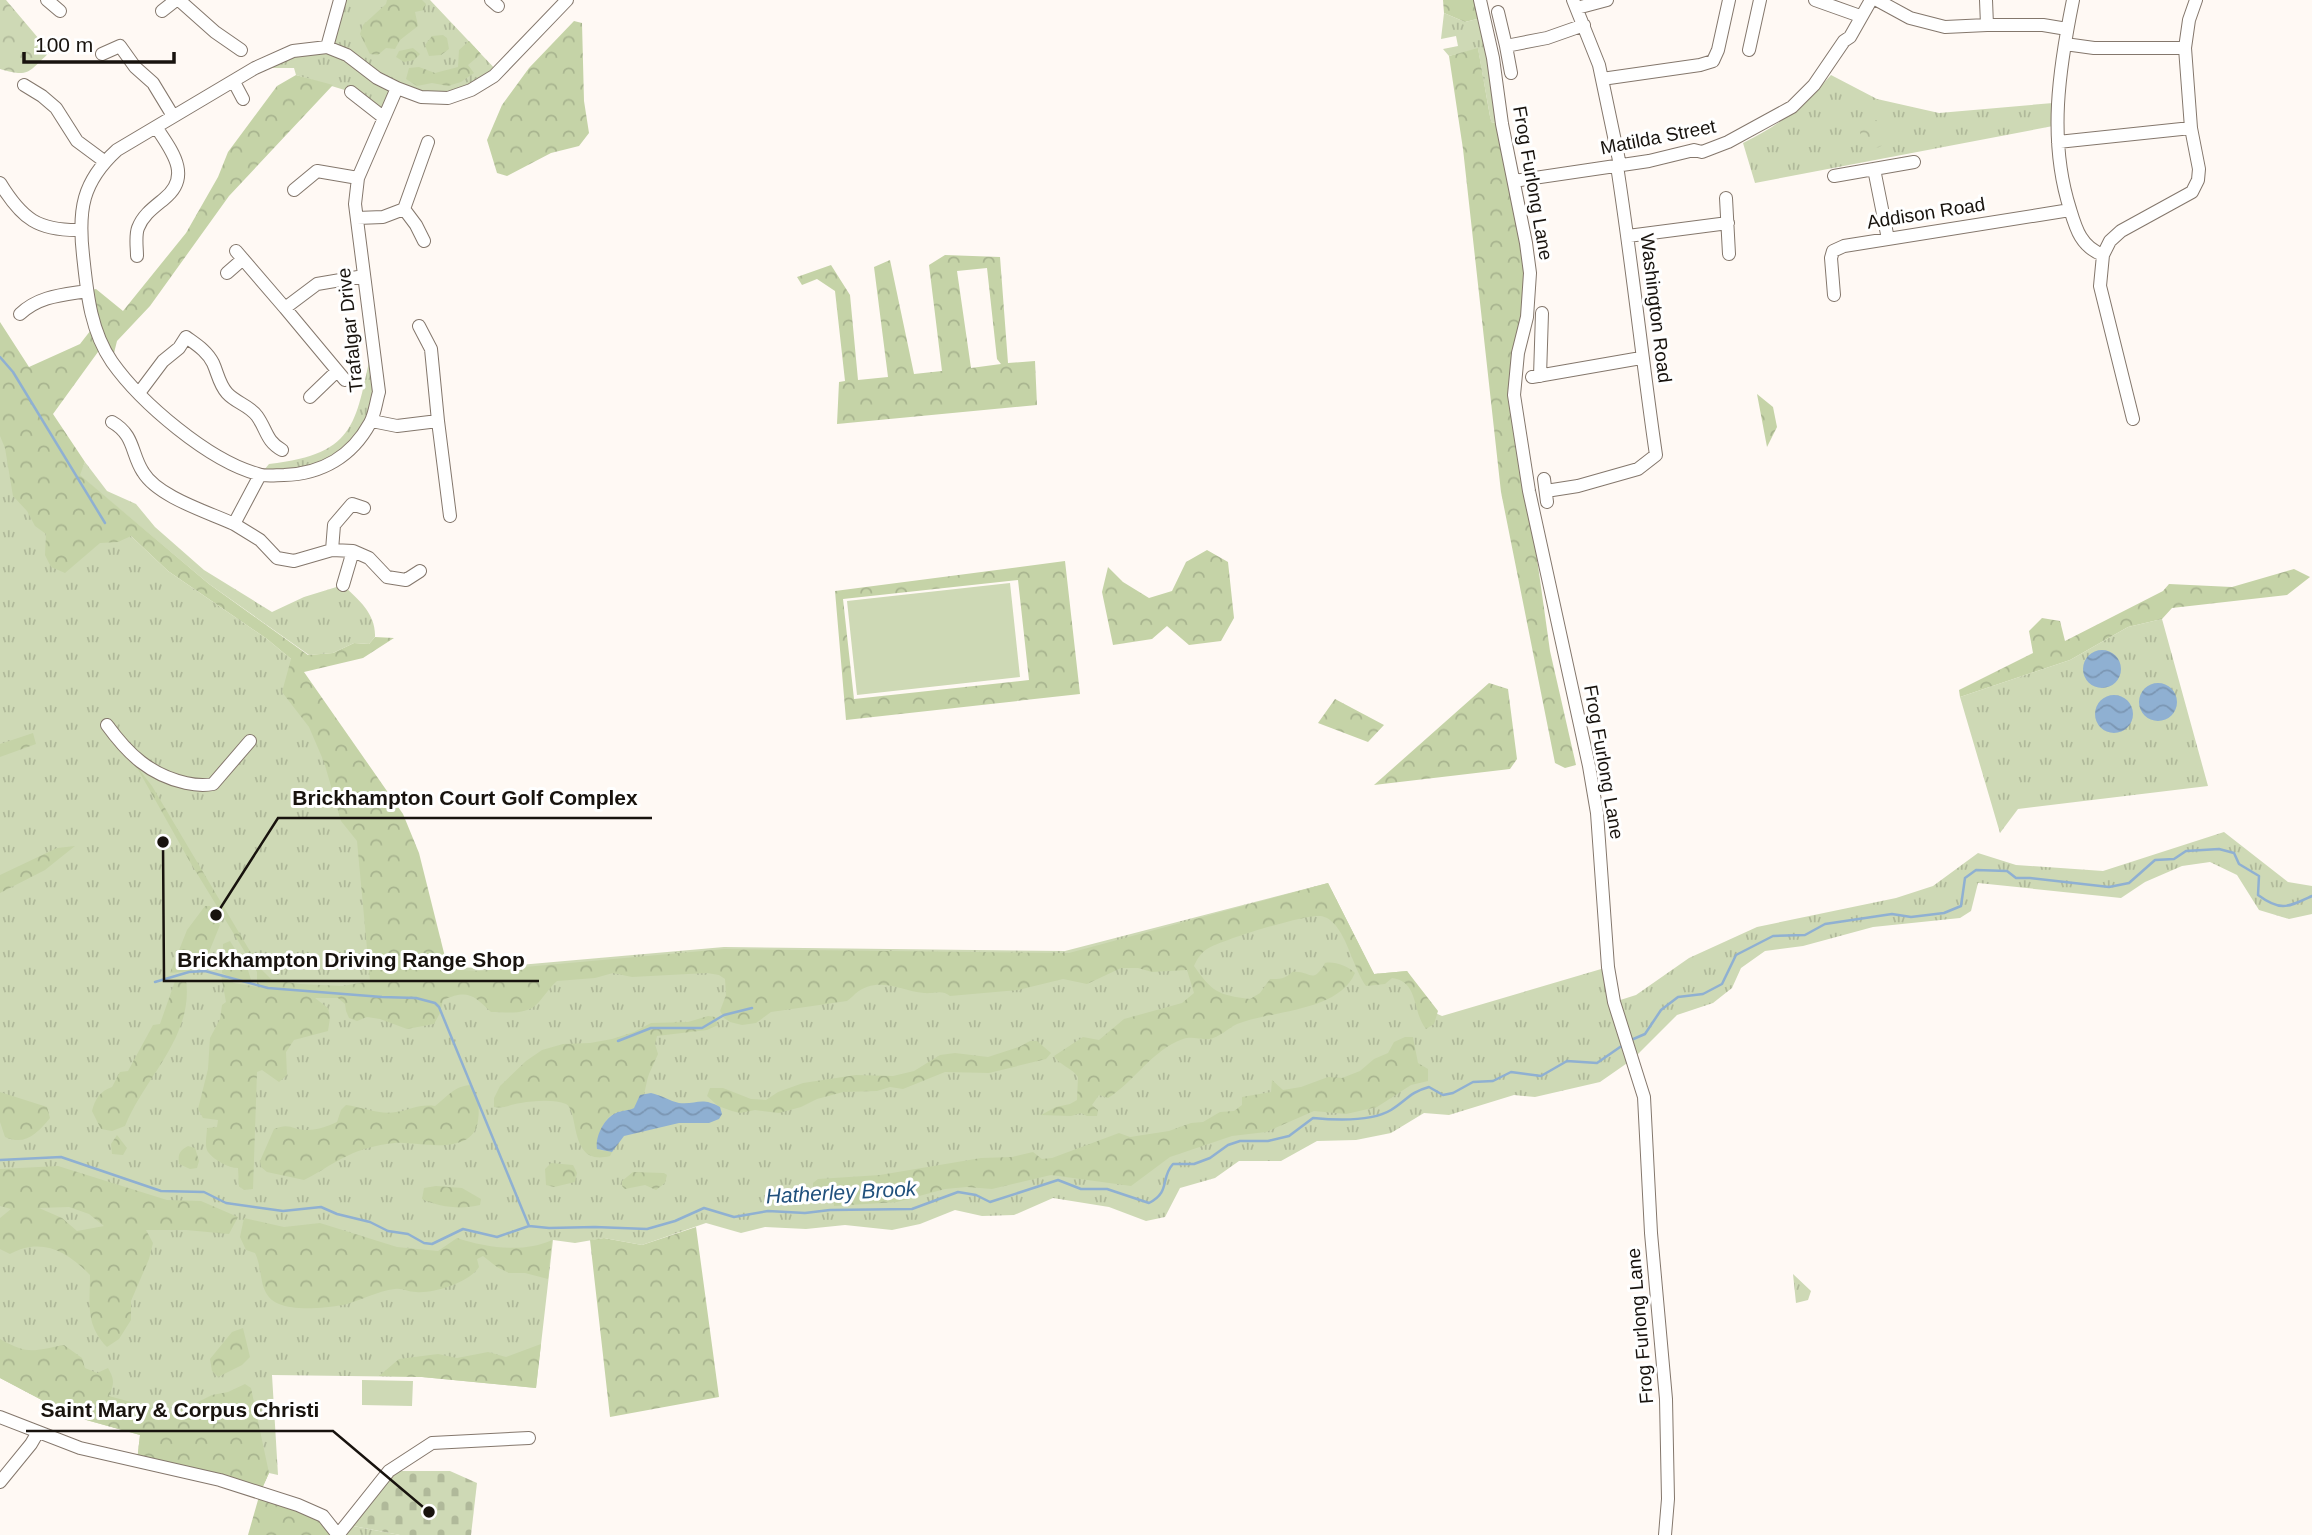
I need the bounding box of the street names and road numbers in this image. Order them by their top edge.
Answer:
street label: Frog Furlong Lane [1509,104,1557,262]
street label: Matilda Street [1598,115,1718,158]
street label: Addison Road [1865,193,1987,233]
street label: Washington Road [1636,232,1676,384]
street label: Trafalgar Drive [333,267,367,393]
street label: Frog Furlong Lane [1580,683,1628,841]
street label: Frog Furlong Lane [1623,1247,1657,1405]

